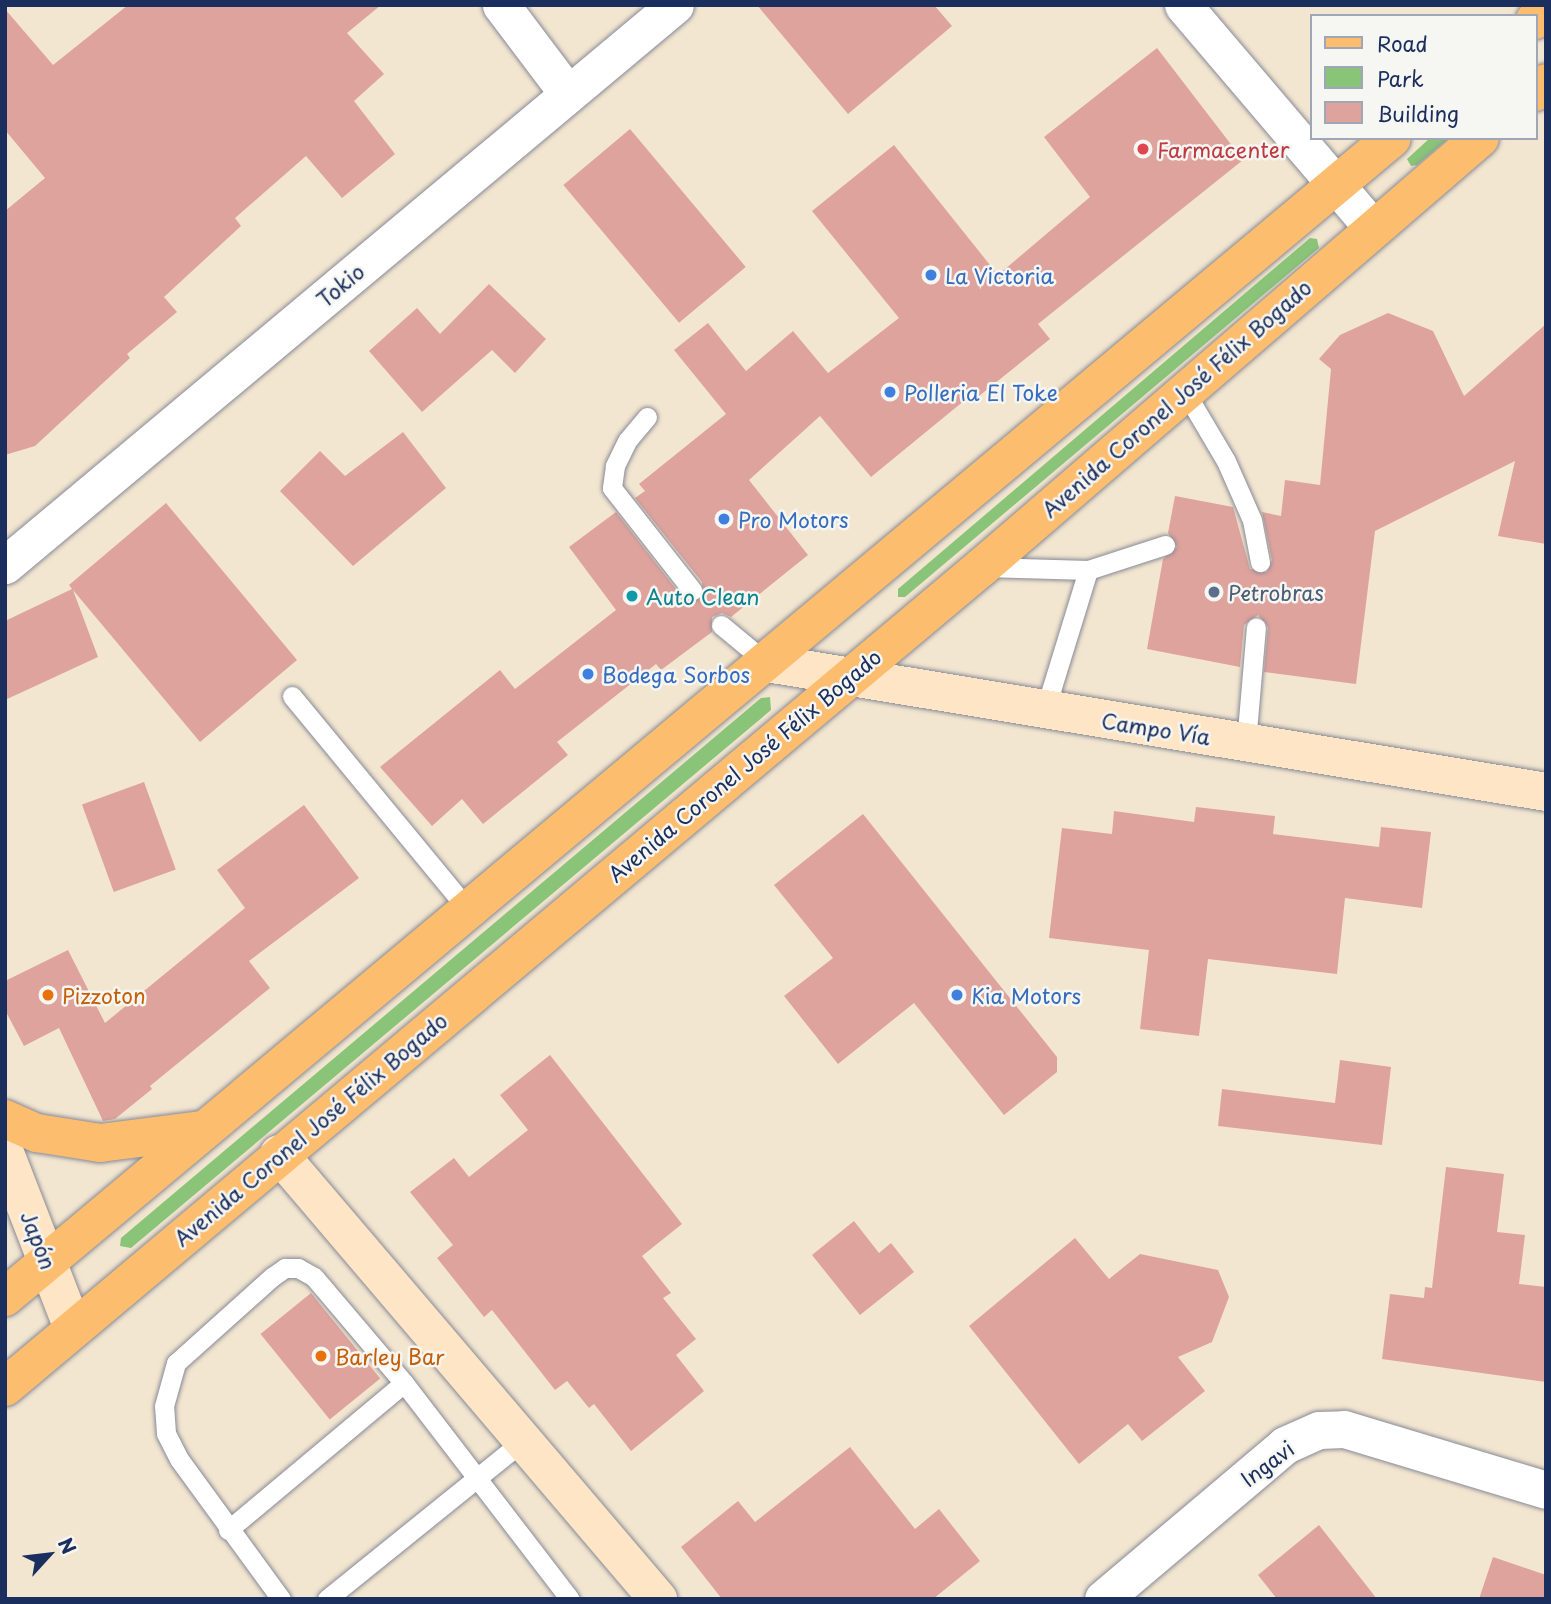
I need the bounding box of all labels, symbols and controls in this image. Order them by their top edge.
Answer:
legend [1310,14,1537,140]
text: Road [1377,27,1428,59]
text: Park [1377,62,1424,94]
text: Building [1377,97,1459,129]
place label: Farmacenter [1157,136,1290,162]
marker: Farmacenter [1135,141,1151,157]
street label: Tokio [311,258,369,312]
place label: La Victoria [945,262,1056,288]
marker: La Victoria [923,267,939,283]
street label: Avenida Coronel José Félix Bogado [1036,274,1316,522]
place label: Polleria El Toke [904,379,1057,405]
marker: Polleria El Toke [882,384,898,400]
place label: Pro Motors [738,506,849,532]
marker: Pro Motors [716,511,732,527]
place label: Petrobras [1228,579,1324,605]
place label: Auto Clean [646,583,760,609]
marker: Petrobras [1206,584,1222,600]
marker: Auto Clean [624,588,640,604]
street label: Avenida Coronel José Félix Bogado [602,643,886,887]
place label: Bodega Sorbos [602,661,750,687]
marker: Bodega Sorbos [580,666,596,682]
street label: Campo Vía [1099,707,1213,749]
place label: Pizzoton [62,982,146,1008]
place label: Kia Motors [971,982,1081,1008]
marker: Pizzoton [40,987,56,1003]
marker: Kia Motors [949,987,965,1003]
street label: Avenida Coronel José Félix Bogado [168,1007,452,1251]
street label: Japón [16,1207,62,1273]
place label: Barley Bar [335,1343,445,1369]
marker: Barley Bar [313,1348,329,1364]
street label: Ingavi [1236,1435,1298,1491]
north arrow [14,1520,84,1590]
text: N [52,1532,84,1559]

